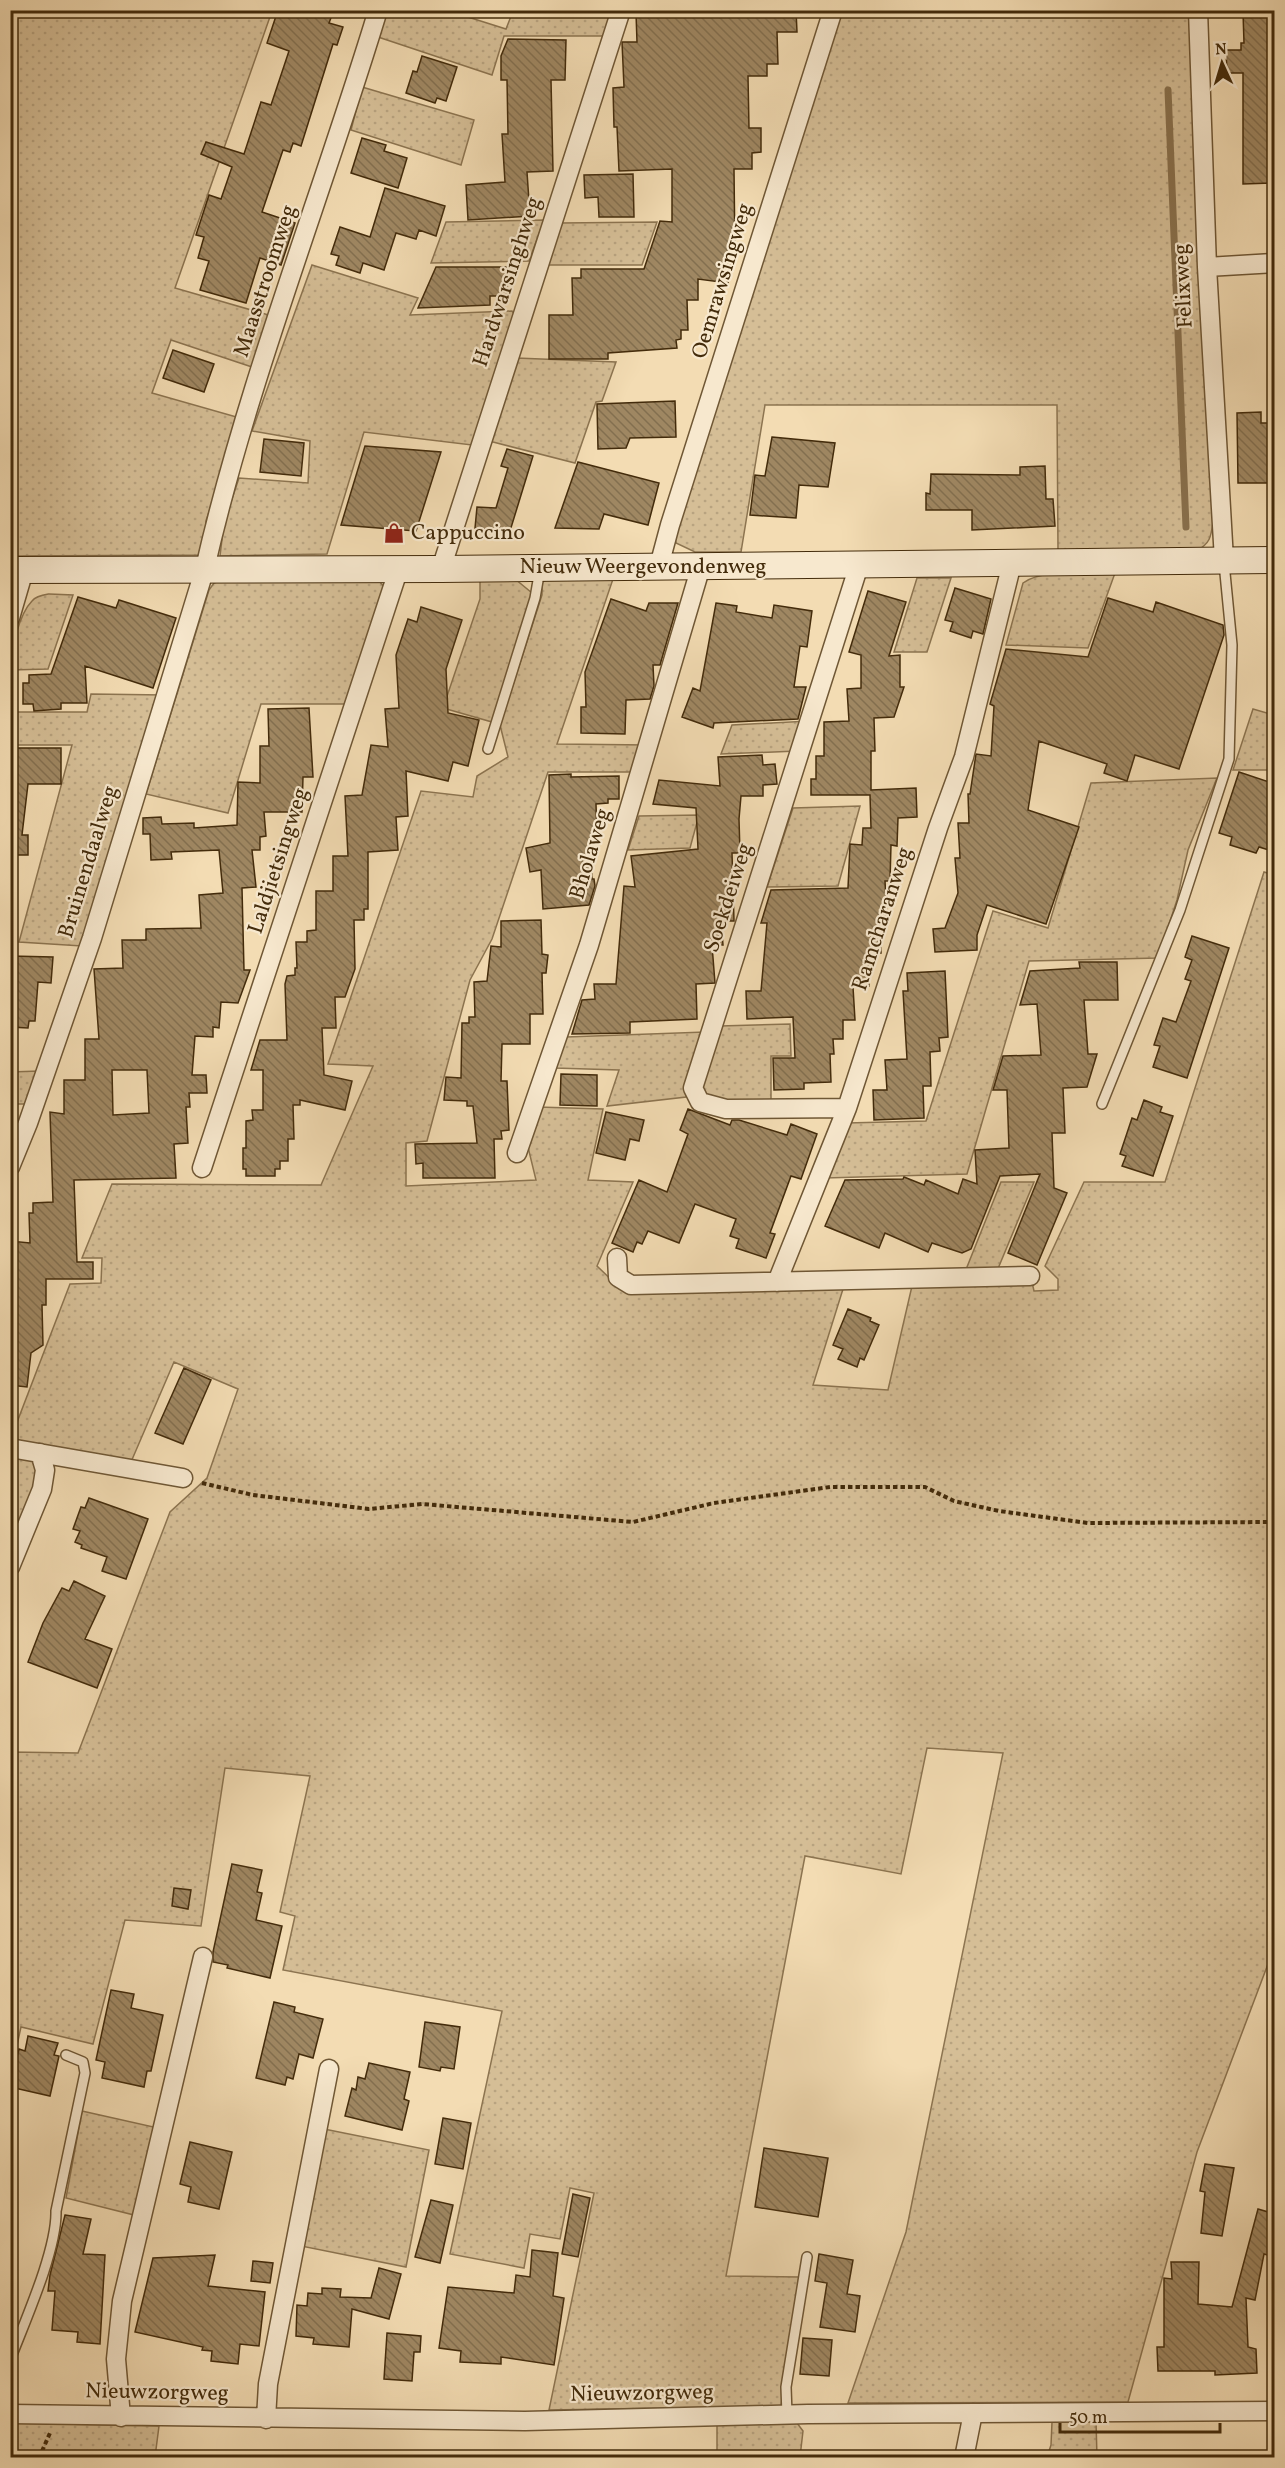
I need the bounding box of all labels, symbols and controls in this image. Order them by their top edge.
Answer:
north arrow [1192,33,1252,93]
text: N [1215,39,1228,61]
street label: Hardwarsinghweg [466,193,550,371]
street label: Oemrawsingweg [685,199,761,363]
street label: Maasstroomweg [227,201,305,361]
street label: Felixweg [1166,243,1202,329]
place label: Cappuccino [411,518,525,549]
shop icon: Cappuccino [382,521,406,545]
street label: Nieuw Weergevondenweg [520,552,766,583]
street label: Bruinendaalweg [51,782,127,942]
street label: Laldjietsingweg [241,784,317,938]
street label: Bholaweg [562,805,620,903]
street label: Soekdeiweg [697,839,761,957]
street label: Ramcharanweg [845,843,921,995]
street label: Nieuwzorgweg [85,2376,229,2410]
street label: Nieuwzorgweg [570,2377,714,2411]
scale bar [1060,2396,1220,2434]
text: 50 m [1069,2406,1108,2431]

